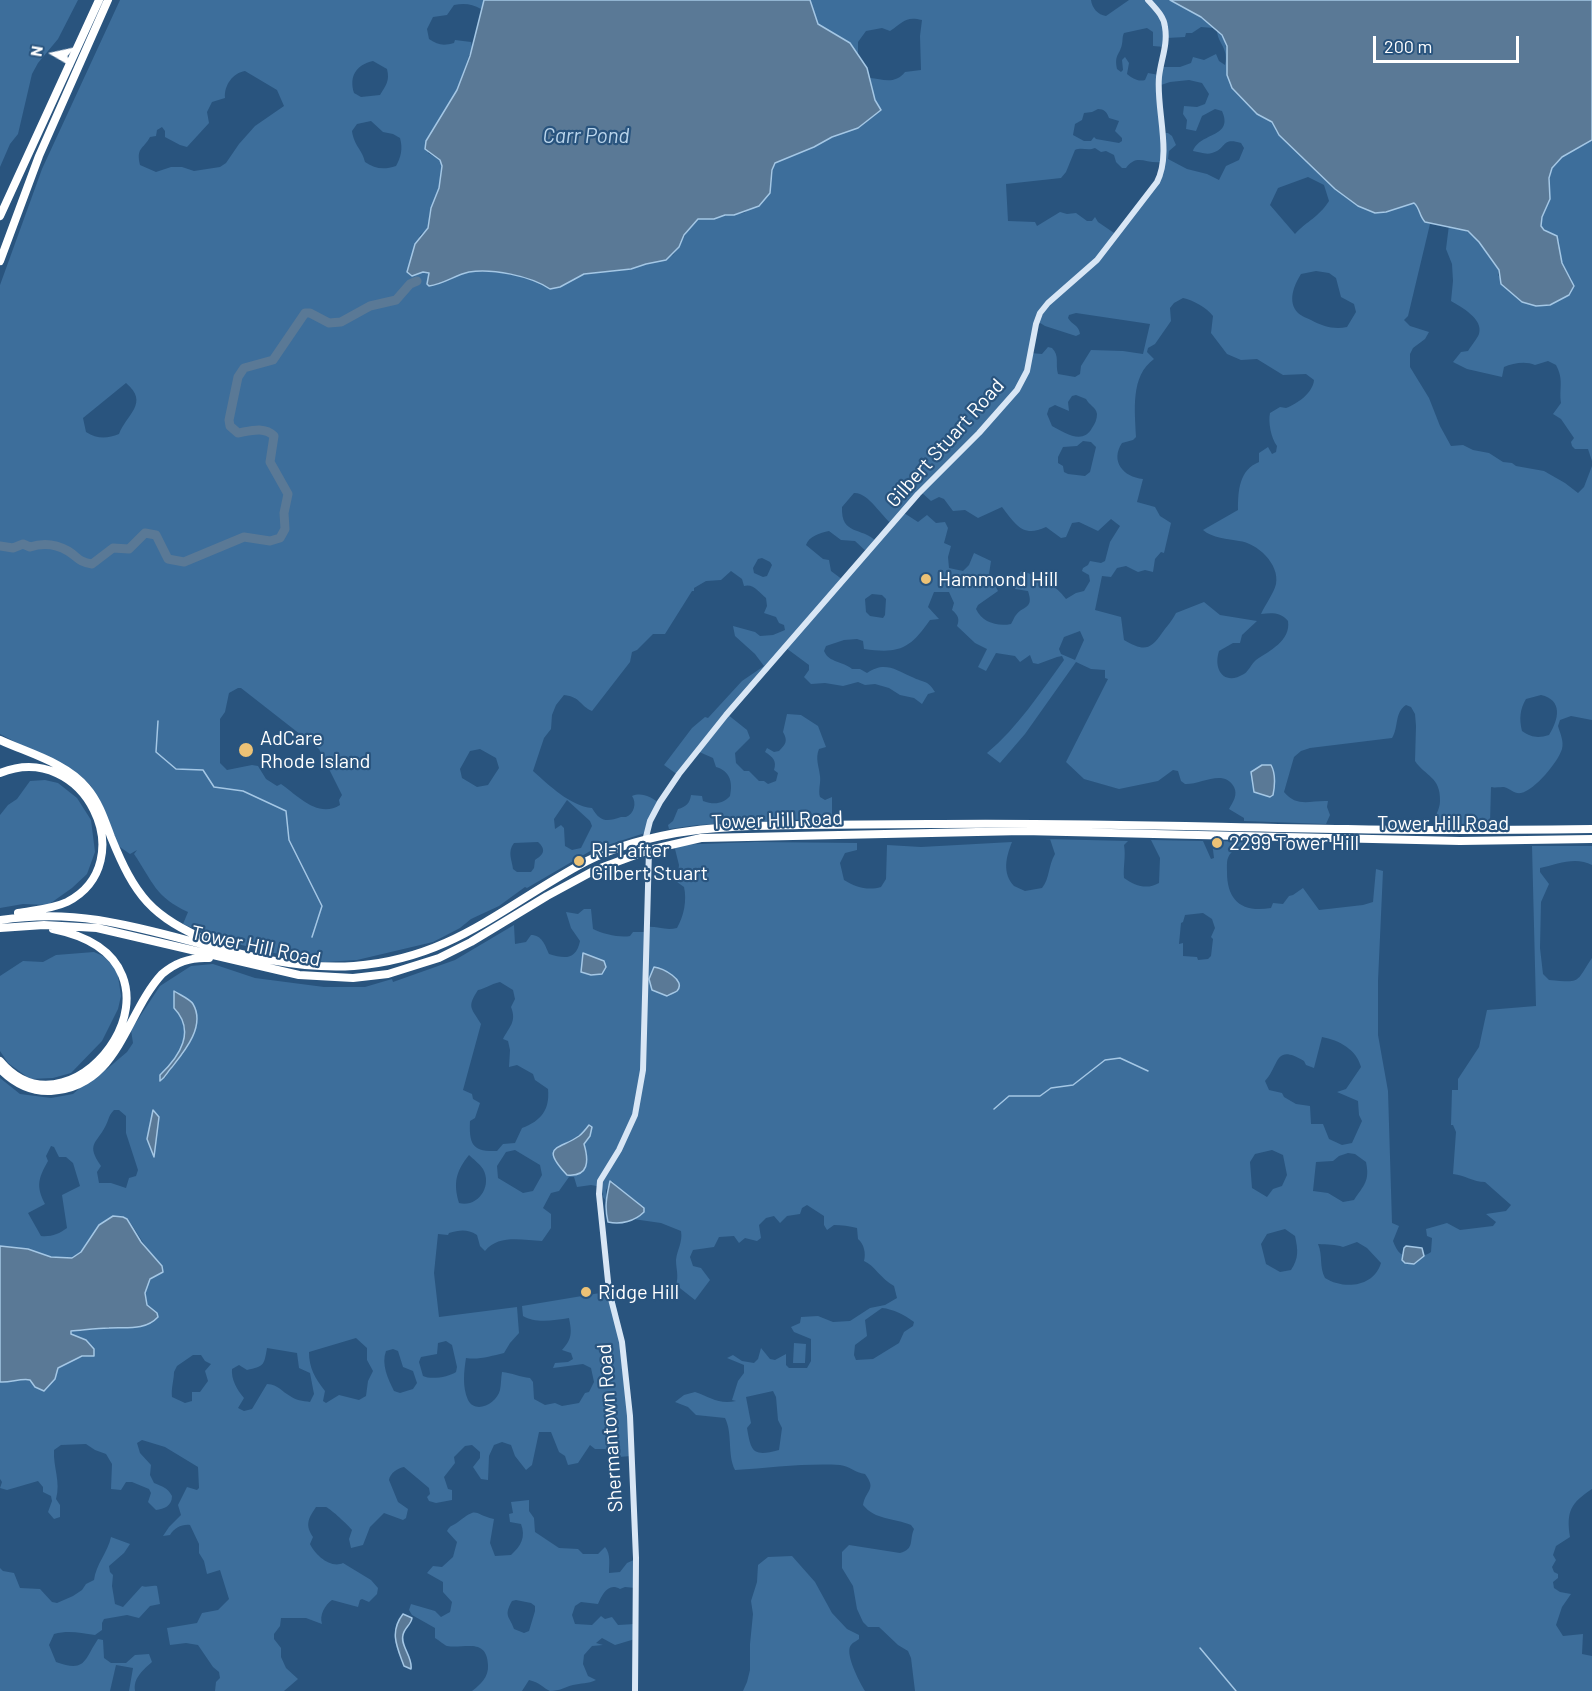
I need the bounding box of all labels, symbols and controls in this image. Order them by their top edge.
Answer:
north arrow [24,24,84,84]
scale bar [1376,24,1522,62]
text: 200 m [1384,35,1432,57]
text: N [26,44,46,58]
water label: Carr Pond [543,123,629,149]
street label: Gilbert Stuart Road [881,374,1009,512]
place label: Hammond Hill [938,567,1058,591]
marker: Hammond Hill [919,572,933,586]
place label: AdCare Rhode Island [260,726,371,773]
marker: AdCare Rhode Island [237,741,255,759]
street label: Tower Hill Road [711,806,843,834]
street label: Tower Hill Road [1377,811,1509,835]
place label: 2299 Tower Hill [1229,831,1359,855]
marker: 2299 Tower Hill [1210,836,1224,850]
place label: RI-1 after Gilbert Stuart [591,838,708,885]
marker: RI-1 after Gilbert Stuart [572,854,586,868]
street label: Tower Hill Road [189,921,323,971]
place label: Ridge Hill [598,1280,679,1304]
marker: Ridge Hill [579,1285,593,1299]
street label: Shermantown Road [592,1343,628,1513]

